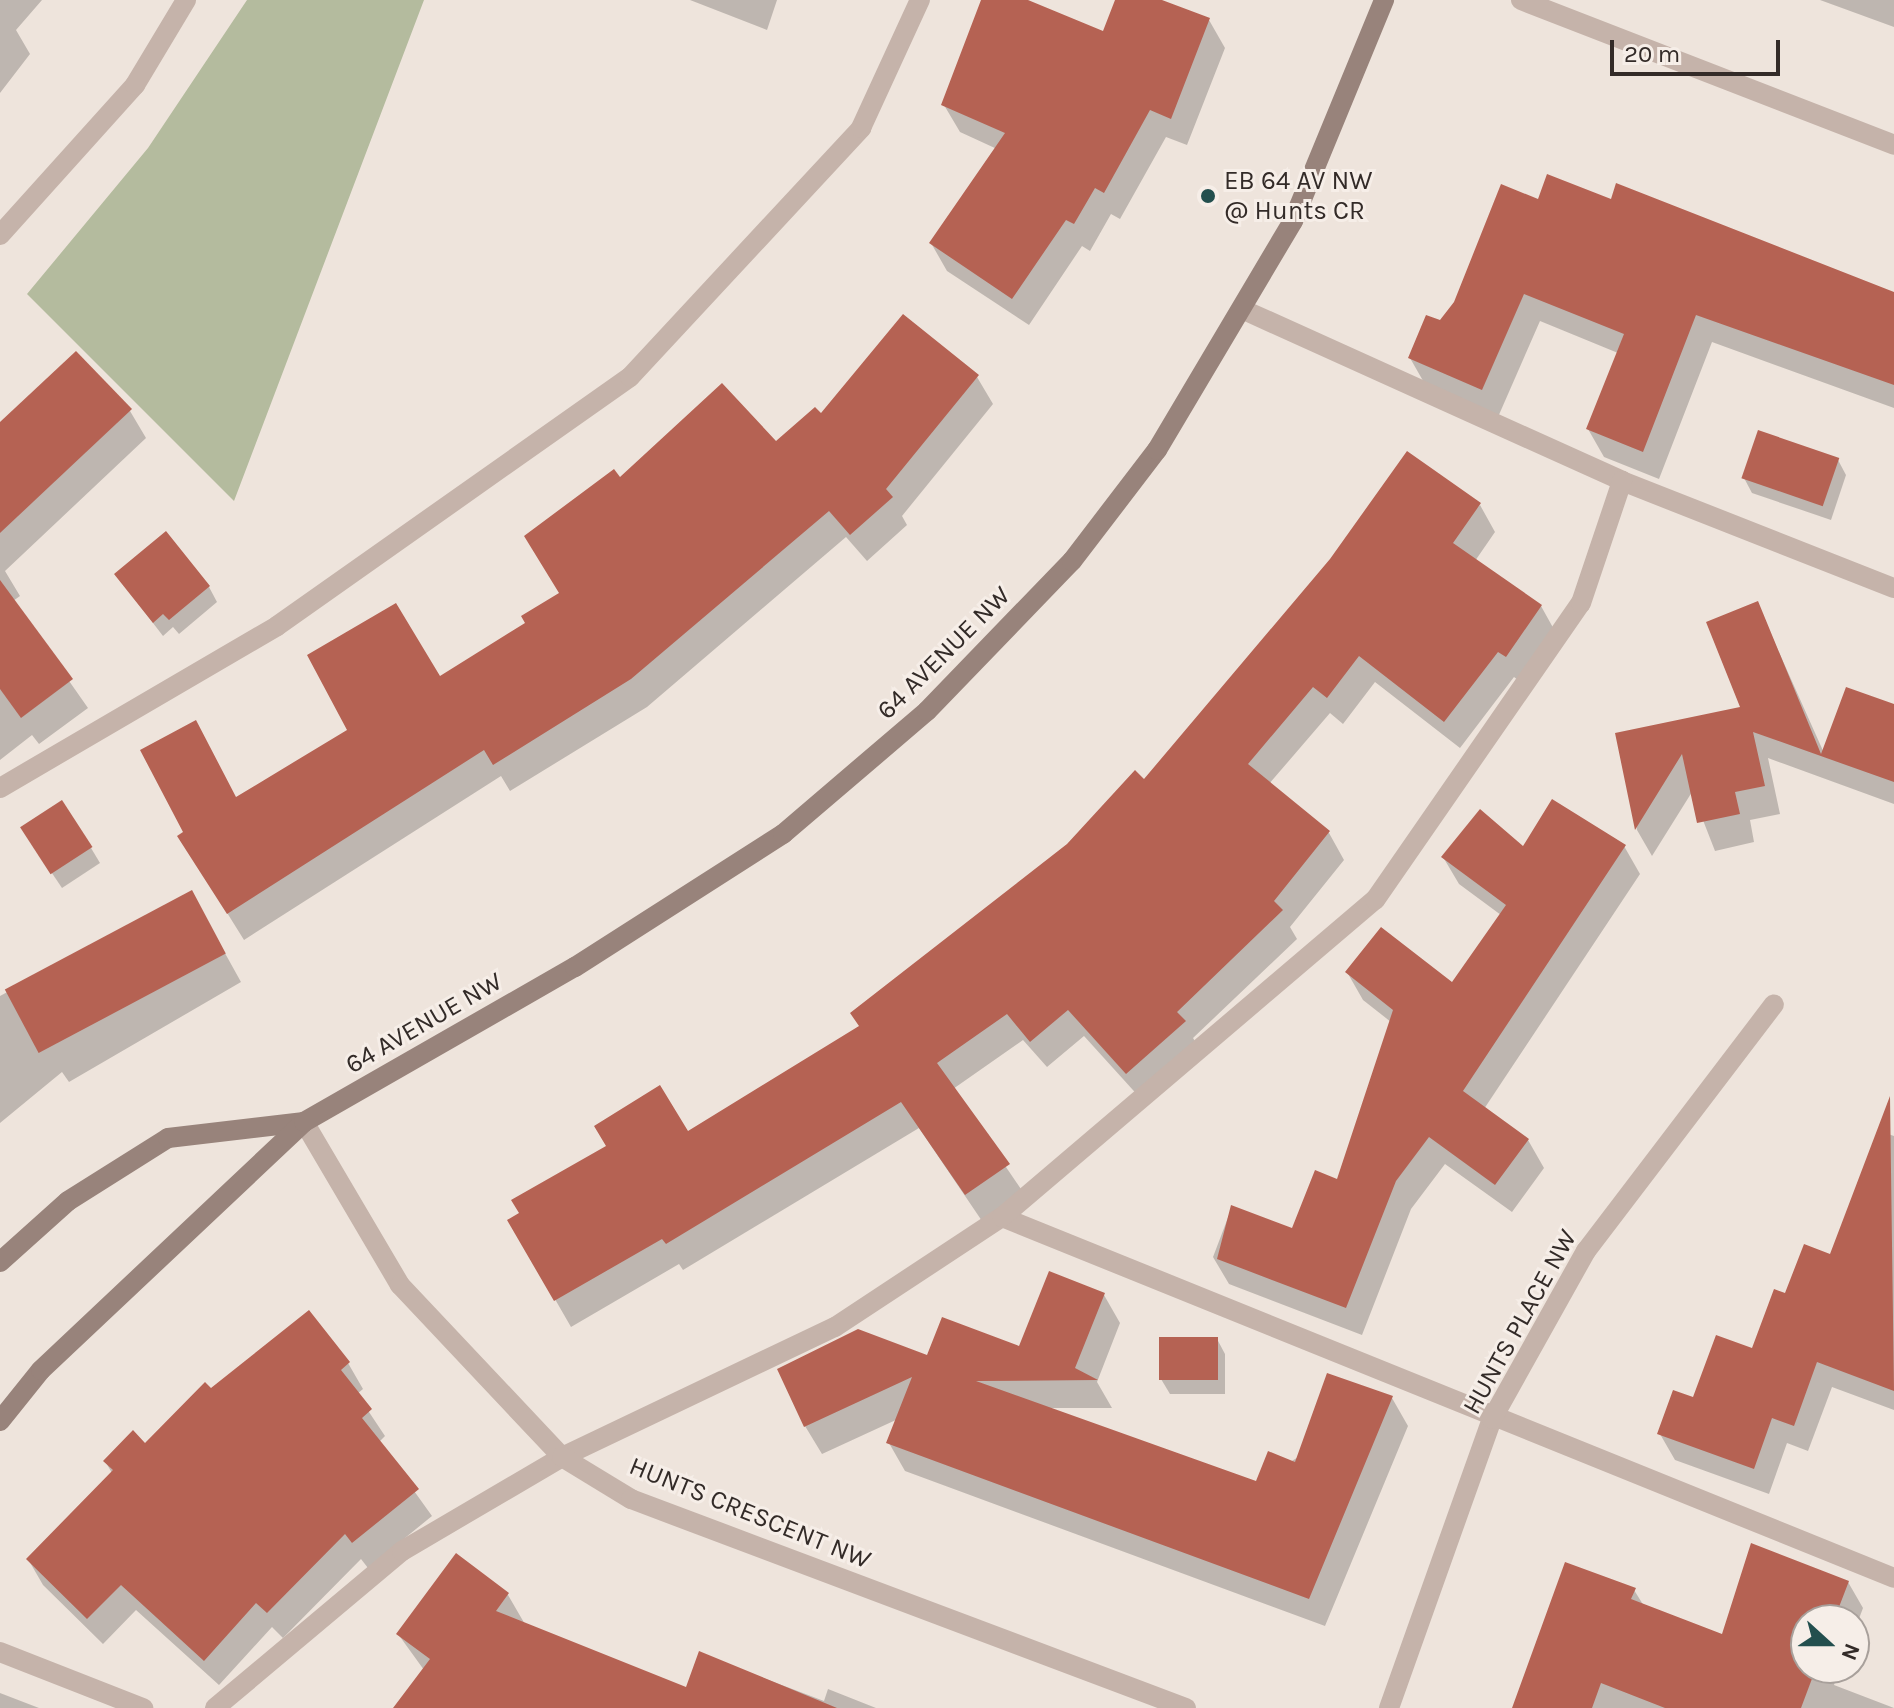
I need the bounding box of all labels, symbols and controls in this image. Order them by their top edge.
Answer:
scale bar [1614,24,1784,74]
text: 20 m [1624,40,1680,68]
place label: EB 64 AV NW @ Hunts CR [1224,165,1373,226]
marker: EB 64 AV NW @ Hunts CR [1199,187,1217,205]
street label: 64 AVENUE NW [871,580,1017,726]
street label: 64 AVENUE NW [340,966,508,1080]
street label: HUNTS PLACE NW [1456,1224,1584,1420]
street label: HUNTS CRESCENT NW [625,1450,875,1576]
north arrow [1790,1604,1870,1684]
text: N [1836,1640,1866,1664]

